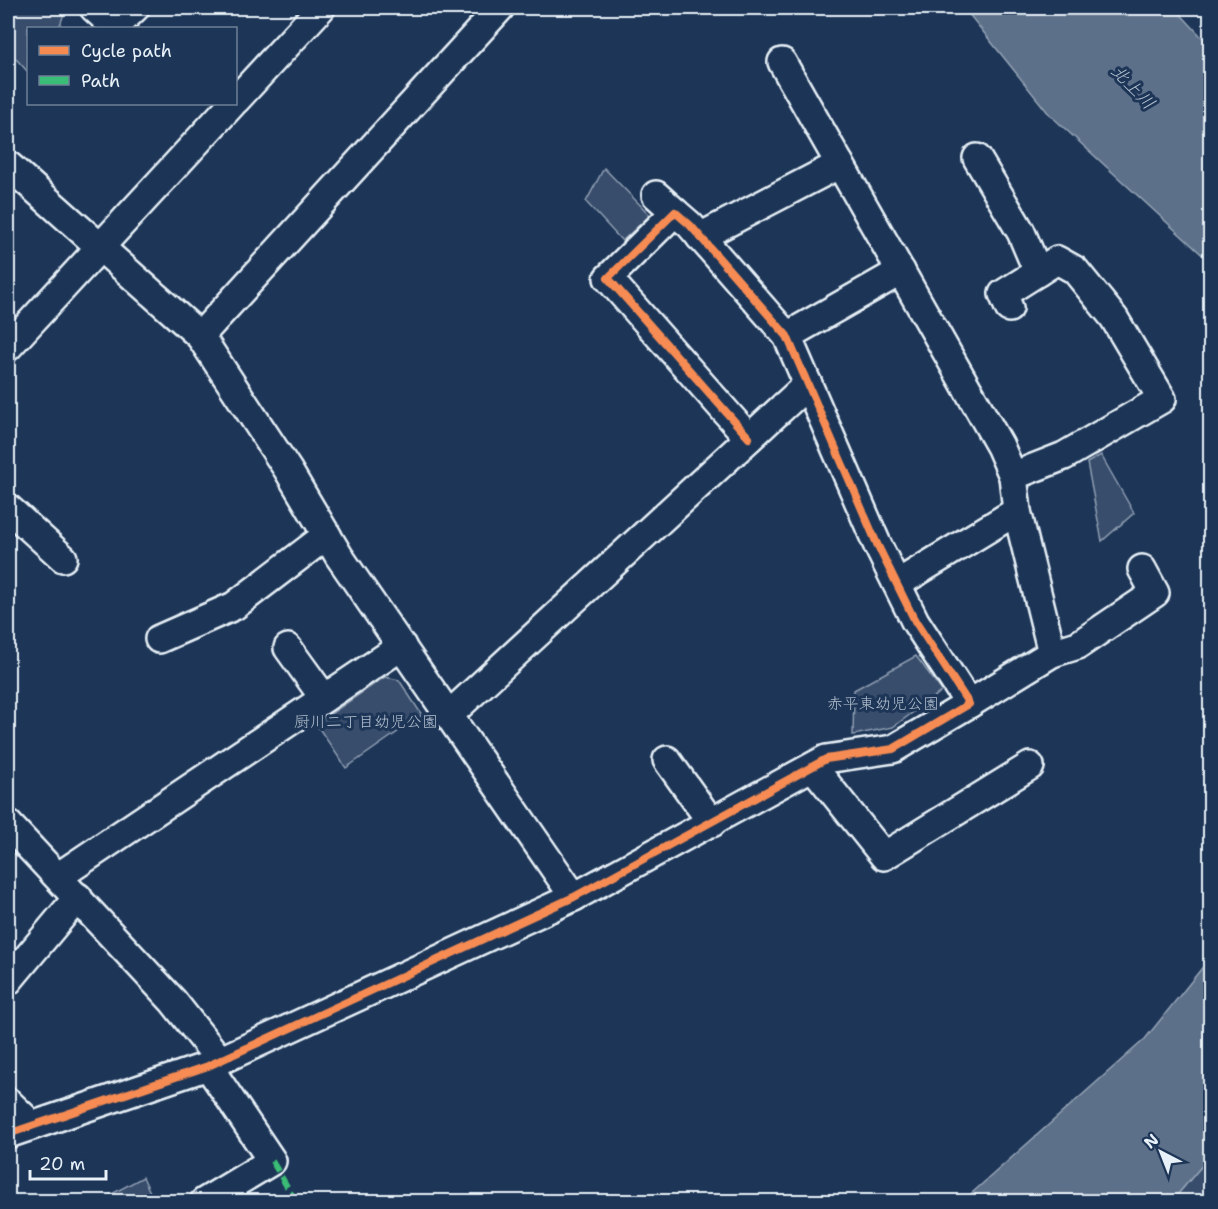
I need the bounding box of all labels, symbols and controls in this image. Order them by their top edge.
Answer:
legend [27,27,237,105]
text: Cycle path [81,39,172,63]
water label: 北上川 [1106,59,1160,115]
text: Path [81,69,120,93]
park label: 赤平東幼児公園 [827,693,939,714]
park label: 厨川二丁目幼児公園 [294,711,438,732]
north arrow [1131,1122,1191,1182]
text: N [1140,1129,1163,1153]
scale bar [30,1143,106,1181]
text: 20 m [39,1152,85,1176]

